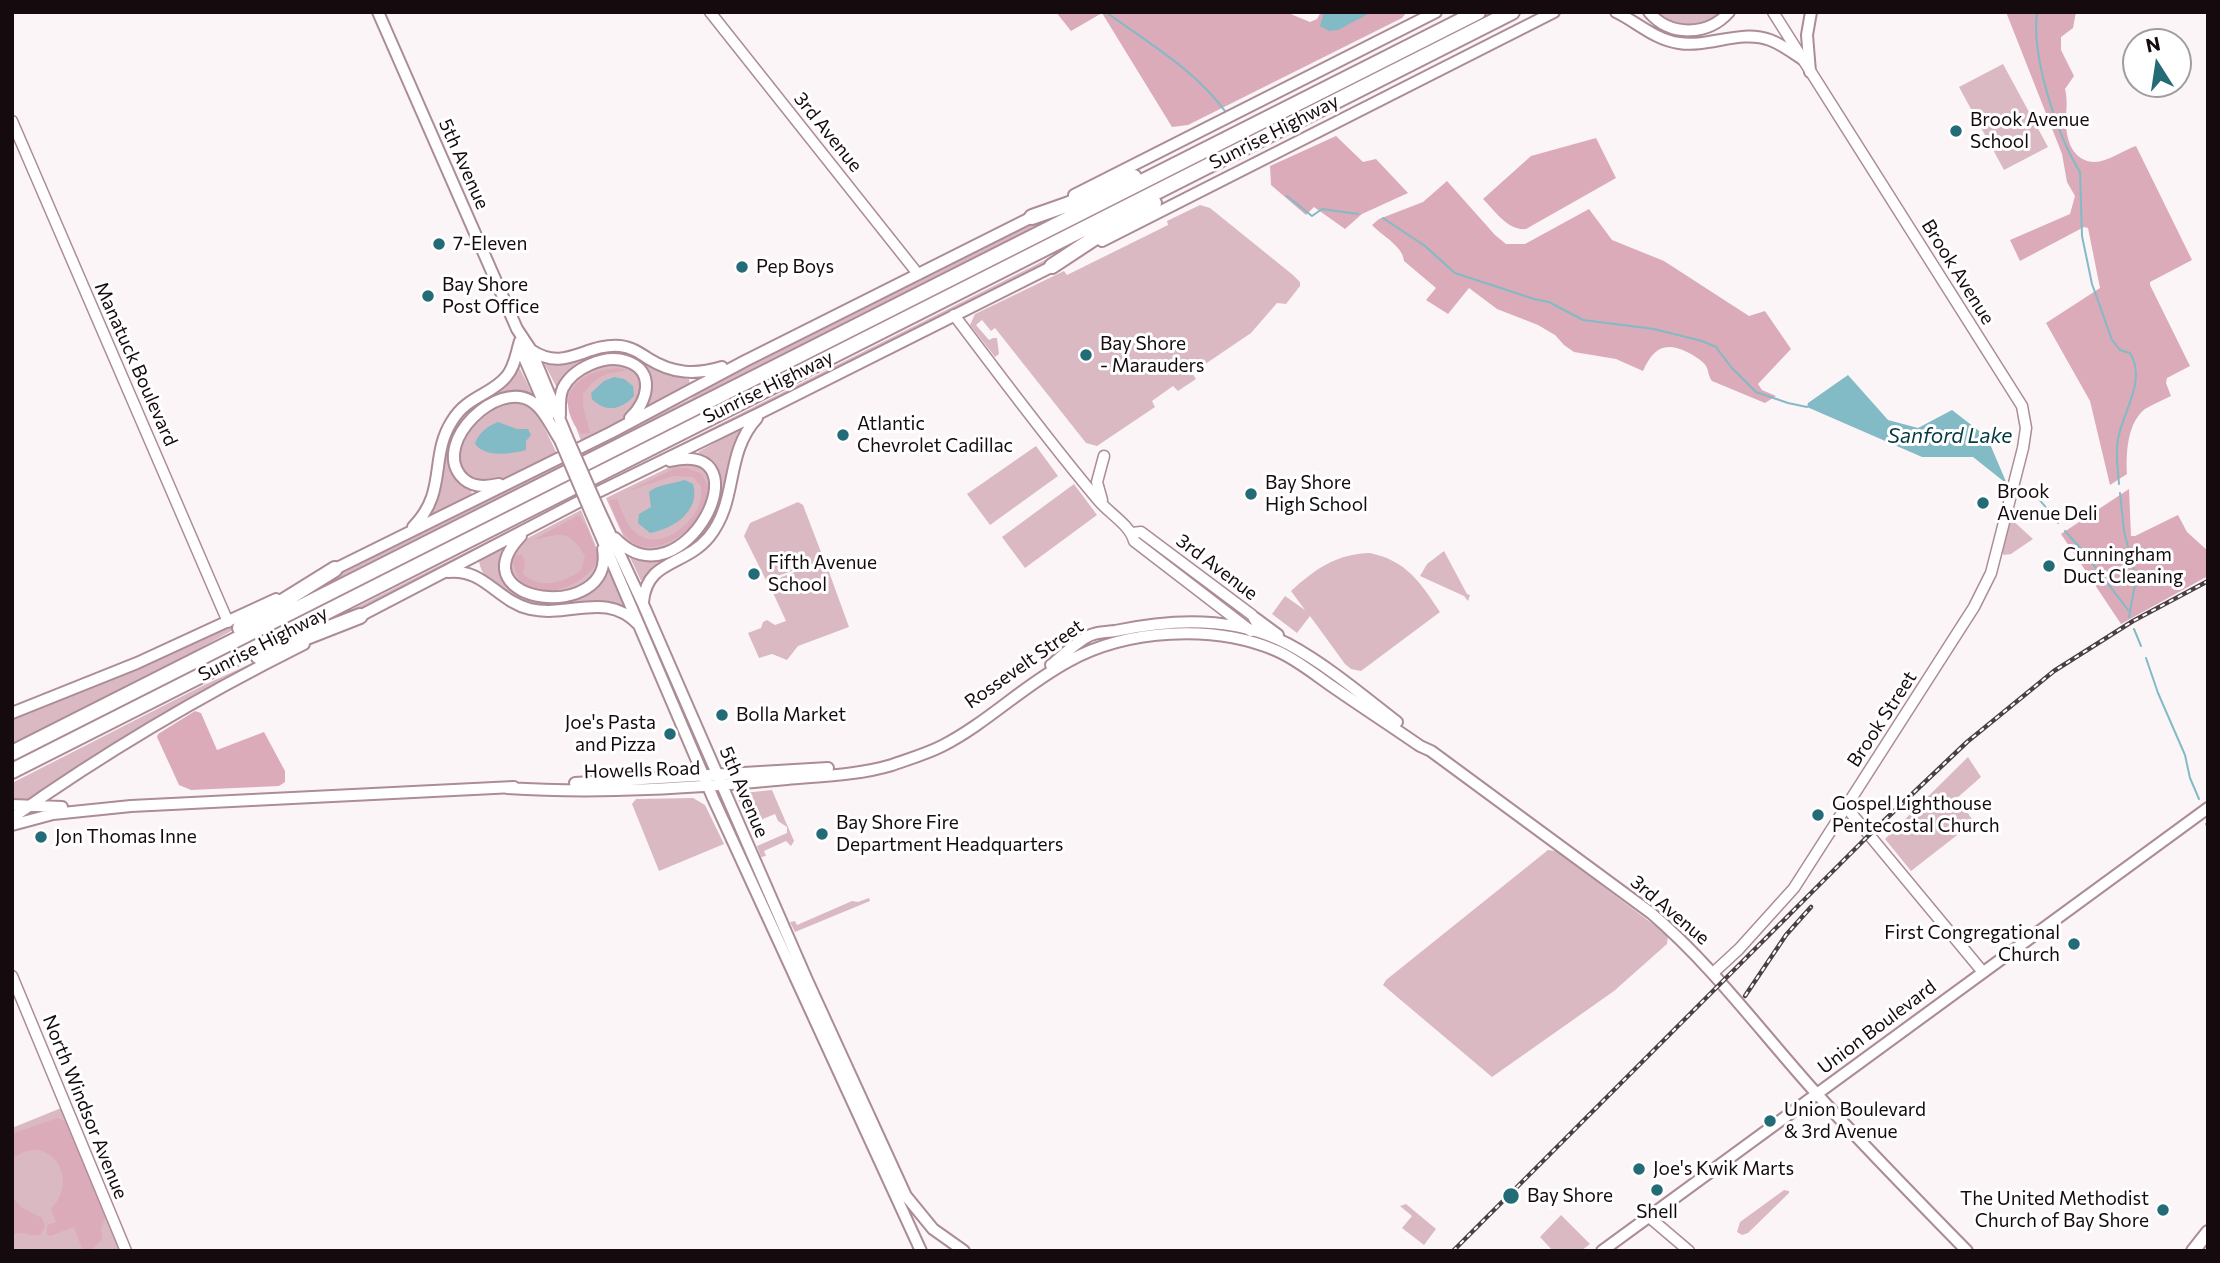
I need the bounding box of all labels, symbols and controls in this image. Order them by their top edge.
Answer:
north arrow [2122,28,2192,98]
text: N [2144,31,2162,57]
street label: 3rd Avenue [789,88,867,176]
street label: Sunrise Highway [1206,90,1342,174]
place label: Brook Avenue School [1970,109,2090,153]
street label: 5th Avenue [434,115,494,213]
marker: Brook Avenue School [1948,123,1964,139]
street label: Brook Avenue [1917,215,1999,329]
place label: 7-Eleven [453,233,527,255]
marker: 7-Eleven [431,236,447,252]
place label: Pep Boys [756,256,834,278]
marker: Pep Boys [734,259,750,275]
place label: Bay Shore Post Office [442,274,539,318]
street label: Manatuck Boulevard [90,278,182,450]
marker: Bay Shore Post Office [420,288,436,304]
place label: Bay Shore - Marauders [1100,333,1204,377]
street label: Sunrise Highway [699,346,837,428]
marker: Bay Shore - Marauders [1078,347,1094,363]
place label: Atlantic Chevrolet Cadillac [857,413,1013,457]
water label: Sanford Lake [1888,423,2012,449]
marker: Atlantic Chevrolet Cadillac [835,427,851,443]
place label: Bay Shore High School [1265,472,1368,516]
place label: Brook Avenue Deli [1997,481,2098,525]
marker: Bay Shore High School [1243,486,1259,502]
marker: Brook Avenue Deli [1975,495,1991,511]
street label: 3rd Avenue [1172,529,1262,605]
place label: Cunningham Duct Cleaning [2063,544,2183,588]
place label: Fifth Avenue School [768,552,877,596]
marker: Cunningham Duct Cleaning [2041,558,2057,574]
marker: Fifth Avenue School [746,566,762,582]
street label: Sunrise Highway [195,602,331,686]
street label: Rossevelt Street [960,615,1088,713]
street label: Brook Street [1843,667,1921,771]
place label: Bolla Market [736,704,846,726]
marker: Bolla Market [714,707,730,723]
place label: Joe's Pasta and Pizza [565,712,656,756]
marker: Joe's Pasta and Pizza [662,726,678,742]
street label: 5th Avenue [715,743,773,841]
street label: Howells Road [583,757,701,783]
place label: Gospel Lighthouse Pentecostal Church [1832,793,2000,837]
marker: Gospel Lighthouse Pentecostal Church [1810,807,1826,823]
place label: Bay Shore Fire Department Headquarters [836,812,1063,856]
place label: Jon Thomas Inne [55,826,197,848]
marker: Bay Shore Fire Department Headquarters [814,826,830,842]
marker: Jon Thomas Inne [33,829,49,845]
street label: 3rd Avenue [1626,870,1714,950]
place label: First Congregational Church [1884,922,2060,966]
marker: First Congregational Church [2066,936,2082,952]
street label: Union Boulevard [1813,975,1941,1079]
street label: North Windsor Avenue [38,1012,132,1202]
place label: Union Boulevard & 3rd Avenue [1784,1099,1926,1143]
marker: Union Boulevard & 3rd Avenue [1762,1113,1778,1129]
place label: Joe's Kwik Marts [1653,1158,1794,1180]
marker: Joe's Kwik Marts [1631,1161,1647,1177]
marker: Shell [1649,1182,1665,1198]
place label: Bay Shore [1527,1185,1613,1207]
marker: Bay Shore [1501,1186,1521,1206]
place label: The United Methodist Church of Bay Shore [1960,1188,2149,1232]
place label: Shell [1636,1201,1678,1223]
marker: The United Methodist Church of Bay Shore [2155,1202,2171,1218]

